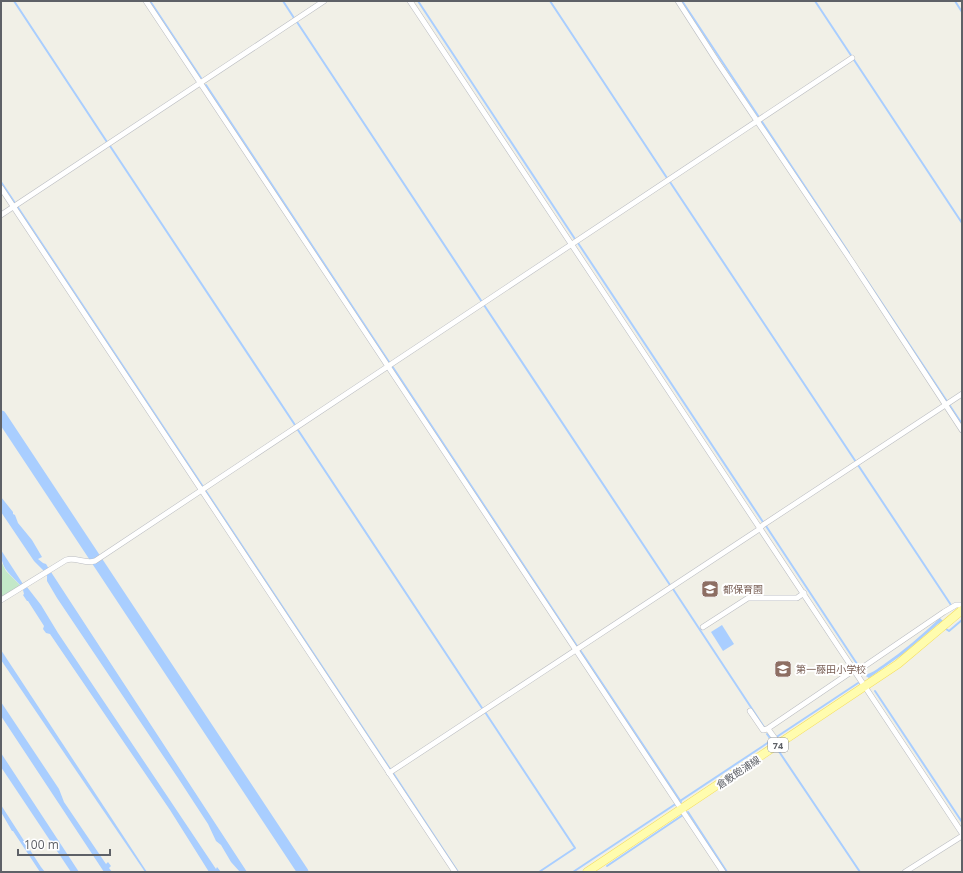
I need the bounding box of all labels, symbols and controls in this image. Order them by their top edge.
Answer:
school or university icon: 都保育園 [700,579,720,599]
place label: 都保育園 [723,582,763,596]
school or university icon: 第一藤田小学校 [773,659,793,679]
place label: 第一藤田小学校 [796,662,866,676]
road number: 74 [768,738,788,752]
street label: 倉敷飽浦線 [713,752,763,792]
scale bar [18,831,110,857]
text: 100 m [24,836,59,853]

